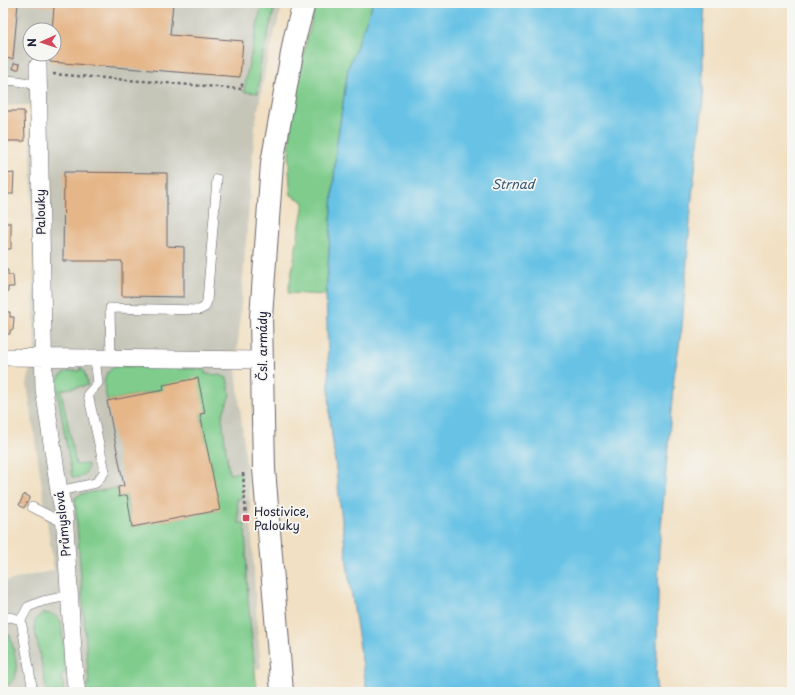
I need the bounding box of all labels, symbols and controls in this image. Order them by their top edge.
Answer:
north arrow [22,22,62,62]
text: N [23,37,40,47]
water label: Strnad [492,174,537,193]
street label: Palouky [31,189,49,235]
street label: Čsl. armády [253,311,271,381]
street label: Průmyslová [50,490,74,558]
place label: Hostivice, Palouky [254,502,309,534]
marker: Hostivice, Palouky [241,513,251,523]

